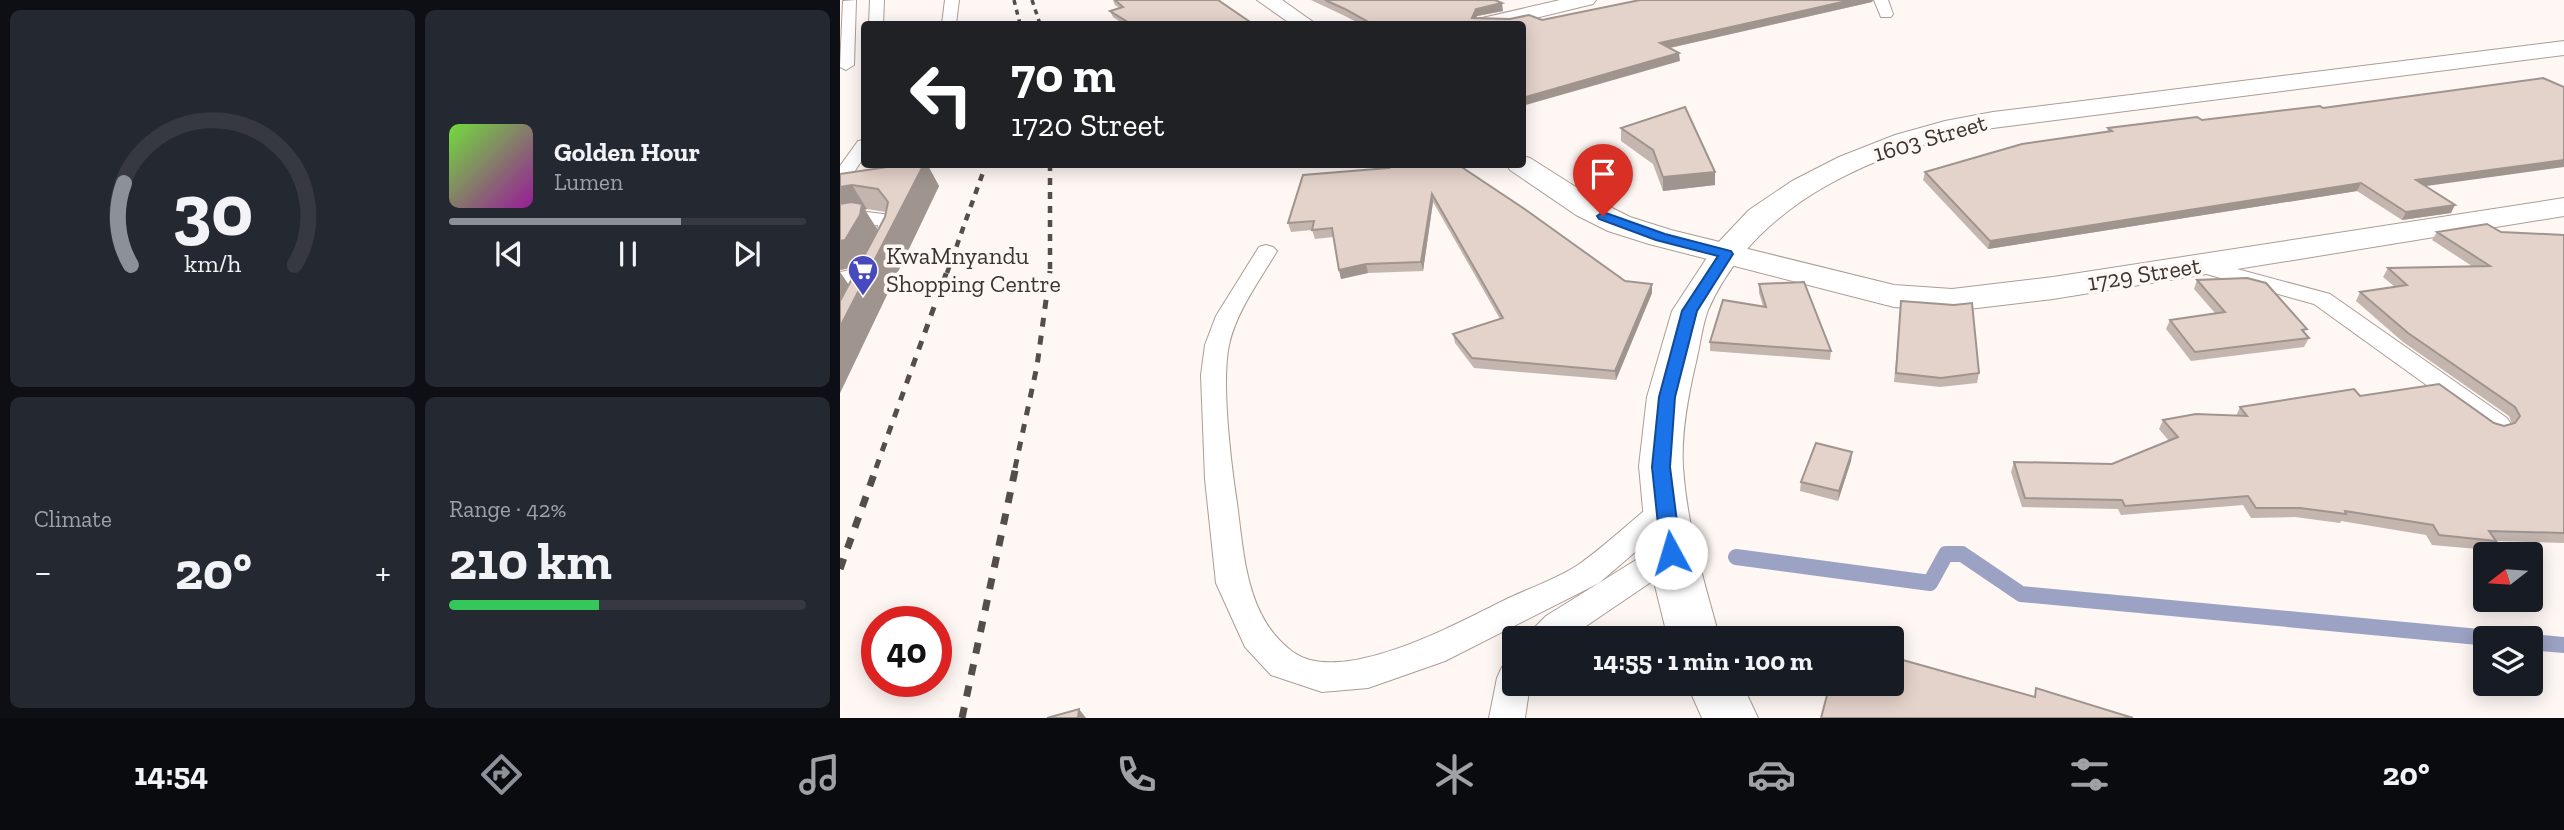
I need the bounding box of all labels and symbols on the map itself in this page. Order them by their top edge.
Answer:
street label: 1603 Street [1870,108,1990,167]
pin [1573,144,1633,216]
place label: KwaMnyandu Shopping Centre [886,241,1061,298]
street label: 1729 Street [2085,250,2203,297]
supermarket icon: KwaMnyandu Shopping Centre [846,253,880,297]
position arrow [1634,516,1708,590]
north arrow [2473,542,2543,612]
speed limit sign: 40 [861,606,952,697]

